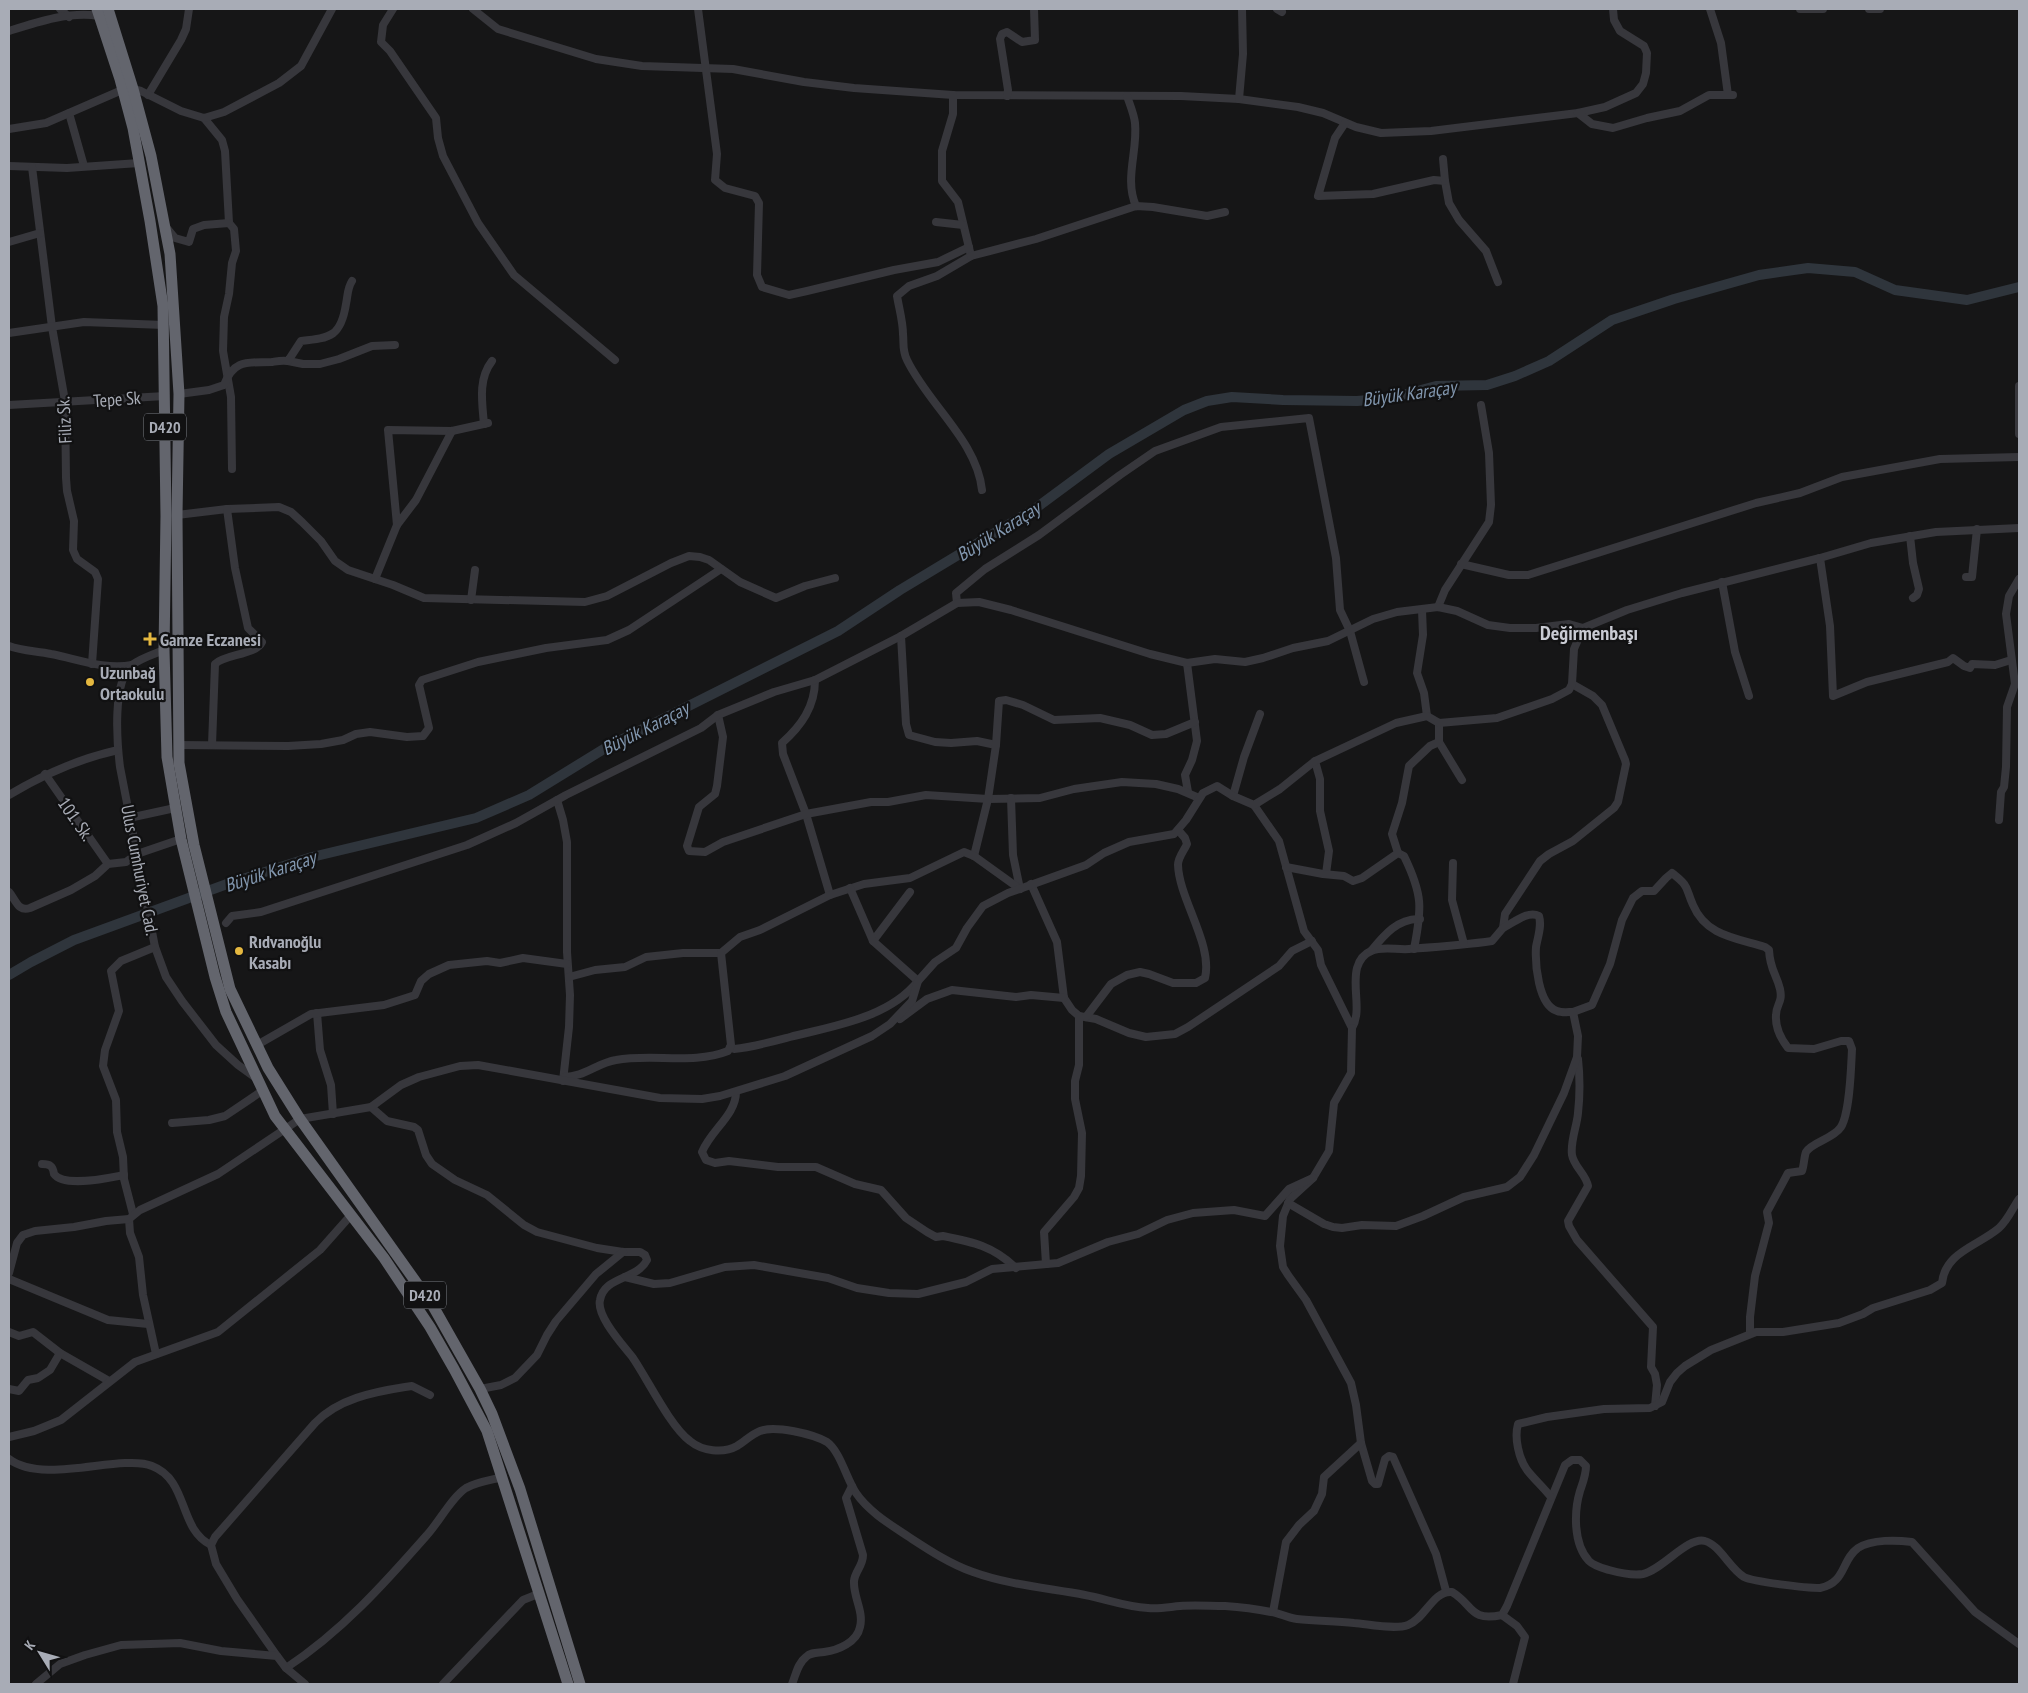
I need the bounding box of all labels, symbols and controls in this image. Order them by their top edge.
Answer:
water label: Büyük Karaçay [1361,374,1460,411]
street label: Tepe Sk [93,386,141,412]
street label: Filiz Sk. [51,396,77,444]
road number: D420 [144,414,186,441]
water label: Büyük Karaçay [952,494,1047,566]
district label: Değirmenbaşı [1540,620,1638,646]
place label: Gamze Eczanesi [160,628,261,651]
marker: Gamze Eczanesi [144,633,156,645]
place label: Uzunbağ Ortaokulu [100,661,164,705]
marker: Uzunbağ Ortaokulu [84,676,96,688]
water label: Büyük Karaçay [597,695,695,760]
street label: 101. Sk. [53,793,99,845]
street label: Ulus Cumhuriyet Cad. [116,803,164,937]
water label: Büyük Karaçay [221,844,321,897]
place label: Rıdvanoğlu Kasabı [249,930,321,974]
marker: Rıdvanoğlu Kasabı [233,945,245,957]
road number: D420 [404,1282,446,1308]
north arrow [15,1628,65,1678]
text: K [20,1636,39,1654]

